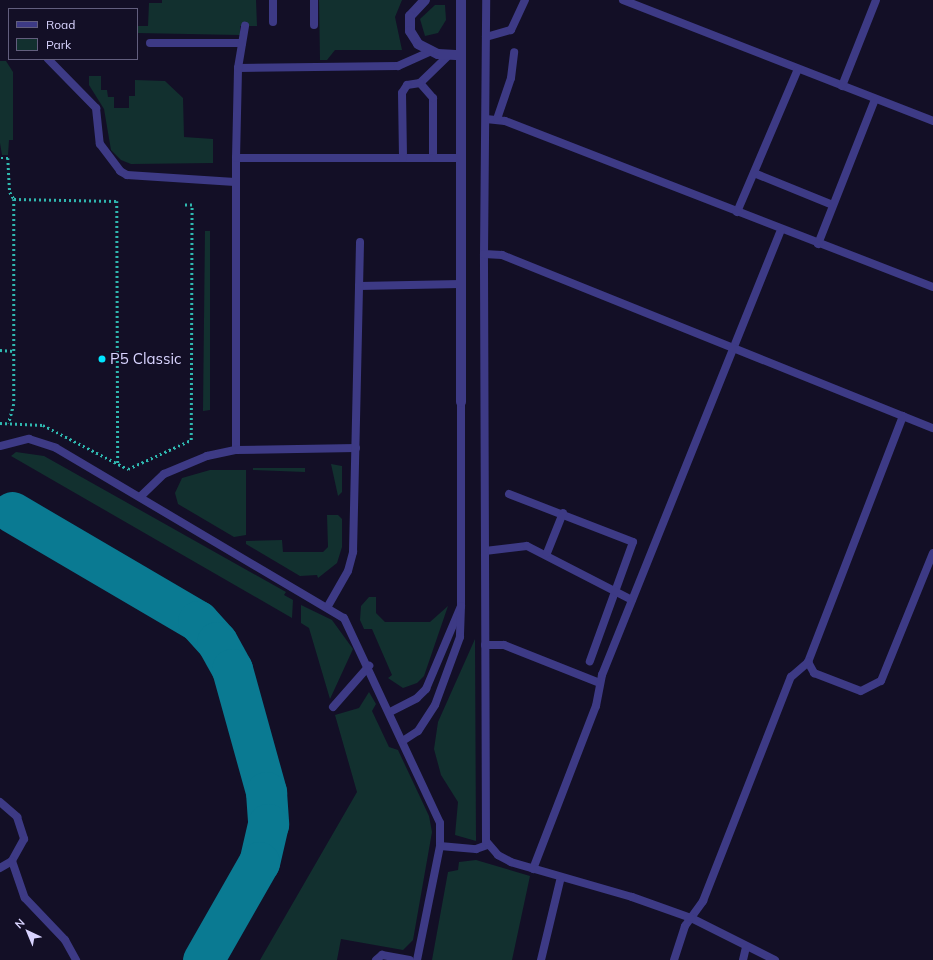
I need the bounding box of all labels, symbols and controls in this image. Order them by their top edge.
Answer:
legend [8,8,138,60]
text: Road [46,17,75,32]
text: Park [46,37,71,52]
place label: P5 Classic [110,350,181,368]
marker: P5 Classic [97,354,107,364]
north arrow [8,912,48,952]
text: N [12,915,28,931]

